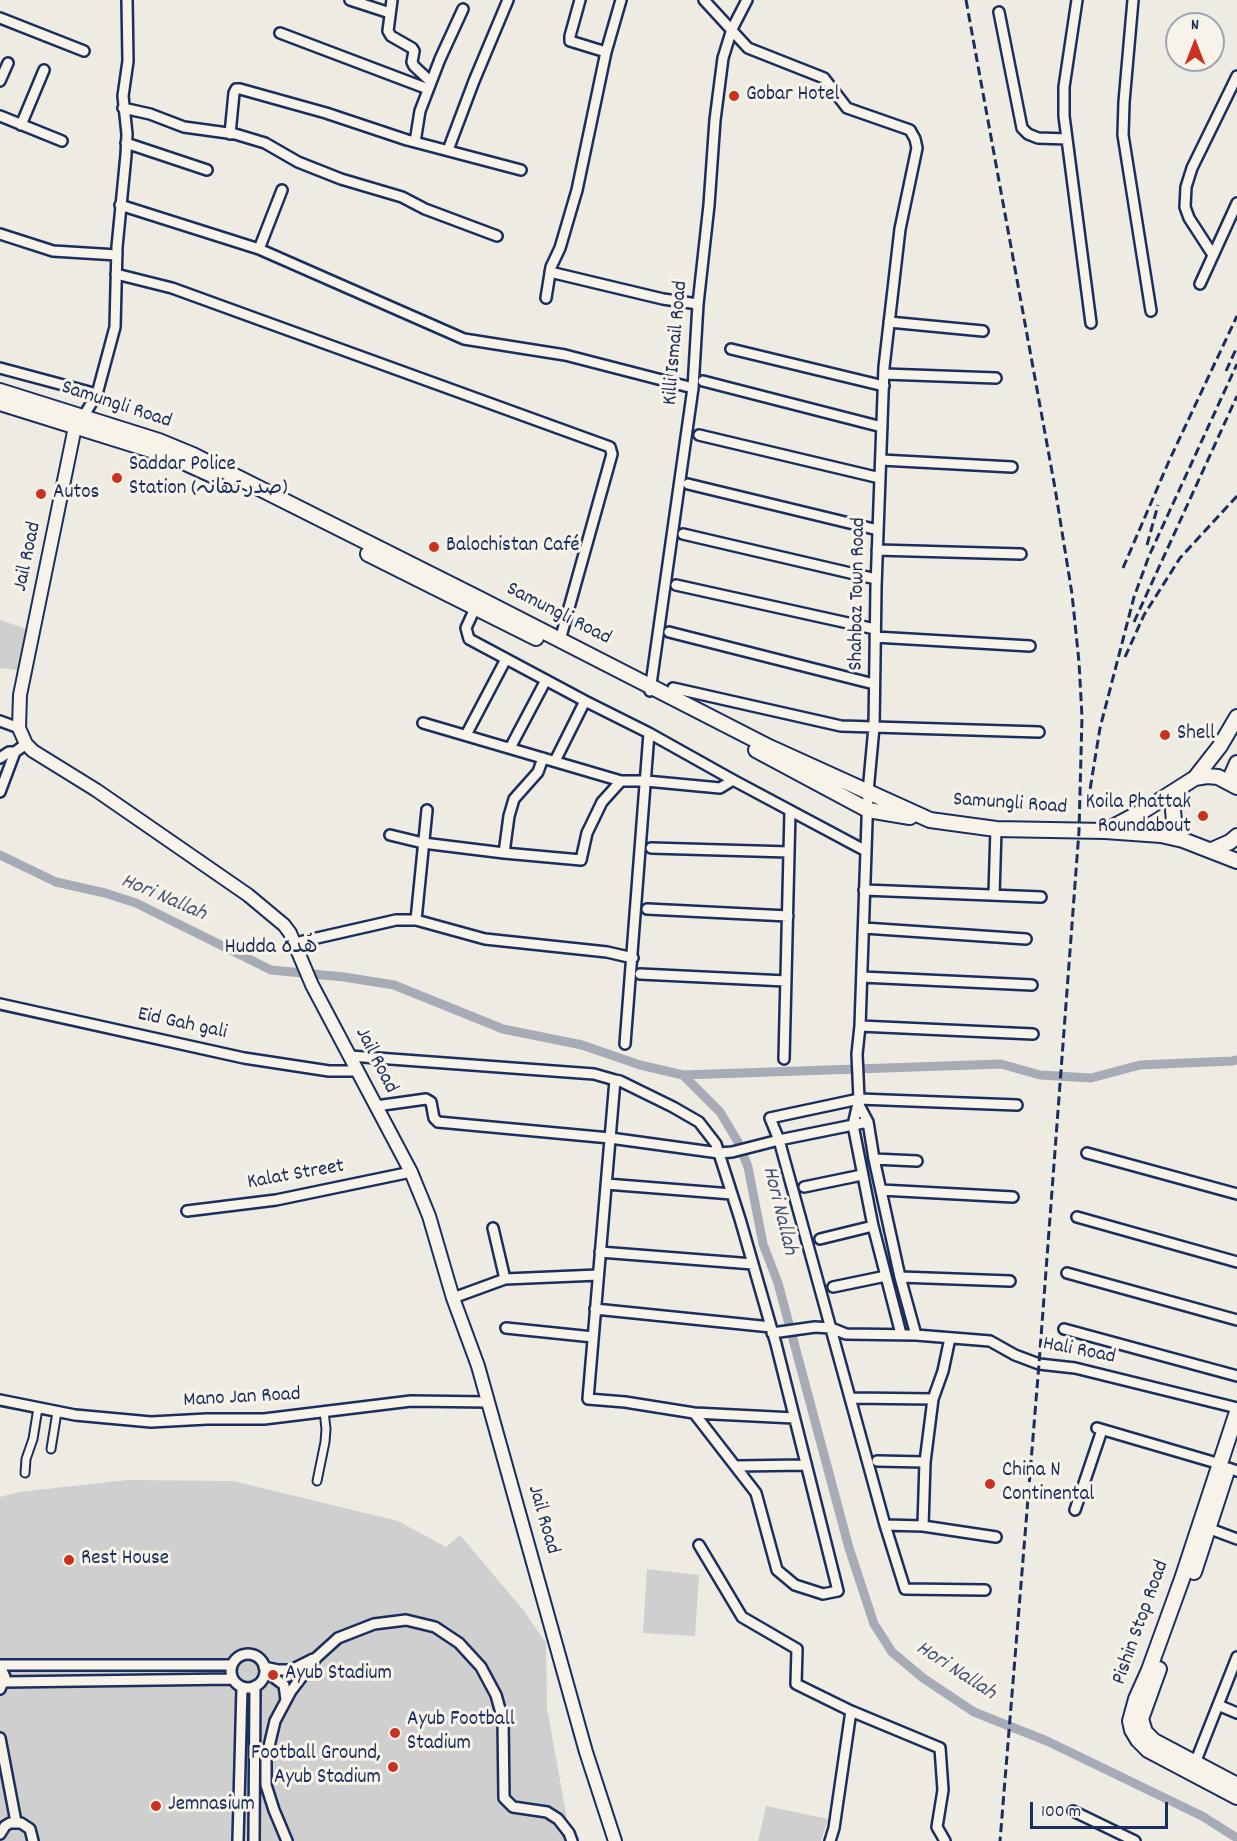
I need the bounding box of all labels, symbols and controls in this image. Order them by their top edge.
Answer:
north arrow [1165,12,1225,72]
text: N [1191,14,1199,37]
place label: Gobar Hotel [746,83,840,109]
marker: Gobar Hotel [727,89,741,103]
street label: Killi Ismail Road [659,280,695,406]
street label: Samungli Road [58,376,174,436]
place label: Saddar Police Station (صدر تھانہ) [129,453,288,503]
marker: Saddar Police Station (صدر تھانہ) [110,471,124,485]
place label: Autos [53,481,99,507]
marker: Autos [34,487,48,501]
street label: Shahbaz Town Road [845,517,873,671]
street label: Jail Road [9,520,49,594]
place label: Balochistan Café [446,534,580,560]
marker: Balochistan Café [427,540,441,554]
street label: Samungli Road [501,578,615,652]
place label: Shell [1177,722,1215,748]
marker: Shell [1158,728,1172,742]
street label: Samungli Road [952,788,1068,822]
place label: Koila Phattak Roundabout [1085,791,1191,841]
marker: Koila Phattak Roundabout [1196,809,1210,823]
water label: Hori Nallah [116,869,210,929]
district label: Hudda ھُدہ [224,936,318,962]
street label: Eid Gah gali [135,1003,229,1047]
street label: Jail Road [348,1024,402,1098]
street label: Kalat Street [246,1155,346,1197]
water label: Hori Nallah [754,1164,802,1258]
street label: Hali Road [1041,1333,1117,1371]
street label: Mano Jan Road [183,1383,301,1415]
place label: China N Continental [1002,1459,1094,1509]
marker: China N Continental [983,1477,997,1491]
street label: Jail Road [520,1483,564,1557]
place label: Rest House [81,1547,169,1573]
marker: Rest House [62,1553,76,1567]
street label: Pishin Stop Road [1108,1557,1176,1689]
water label: Hori Nallah [910,1636,1000,1708]
place label: Ayub Stadium [285,1662,392,1688]
marker: Ayub Stadium [266,1668,280,1682]
place label: Ayub Football Stadium [407,1708,515,1758]
marker: Ayub Football Stadium [388,1726,402,1740]
place label: Football Ground, Ayub Stadium [251,1742,381,1792]
marker: Football Ground, Ayub Stadium [386,1760,400,1774]
scale bar [1033,1790,1171,1828]
place label: Jemnasium [168,1793,255,1819]
marker: Jemnasium [149,1799,163,1813]
text: 100 m [1041,1800,1081,1825]

